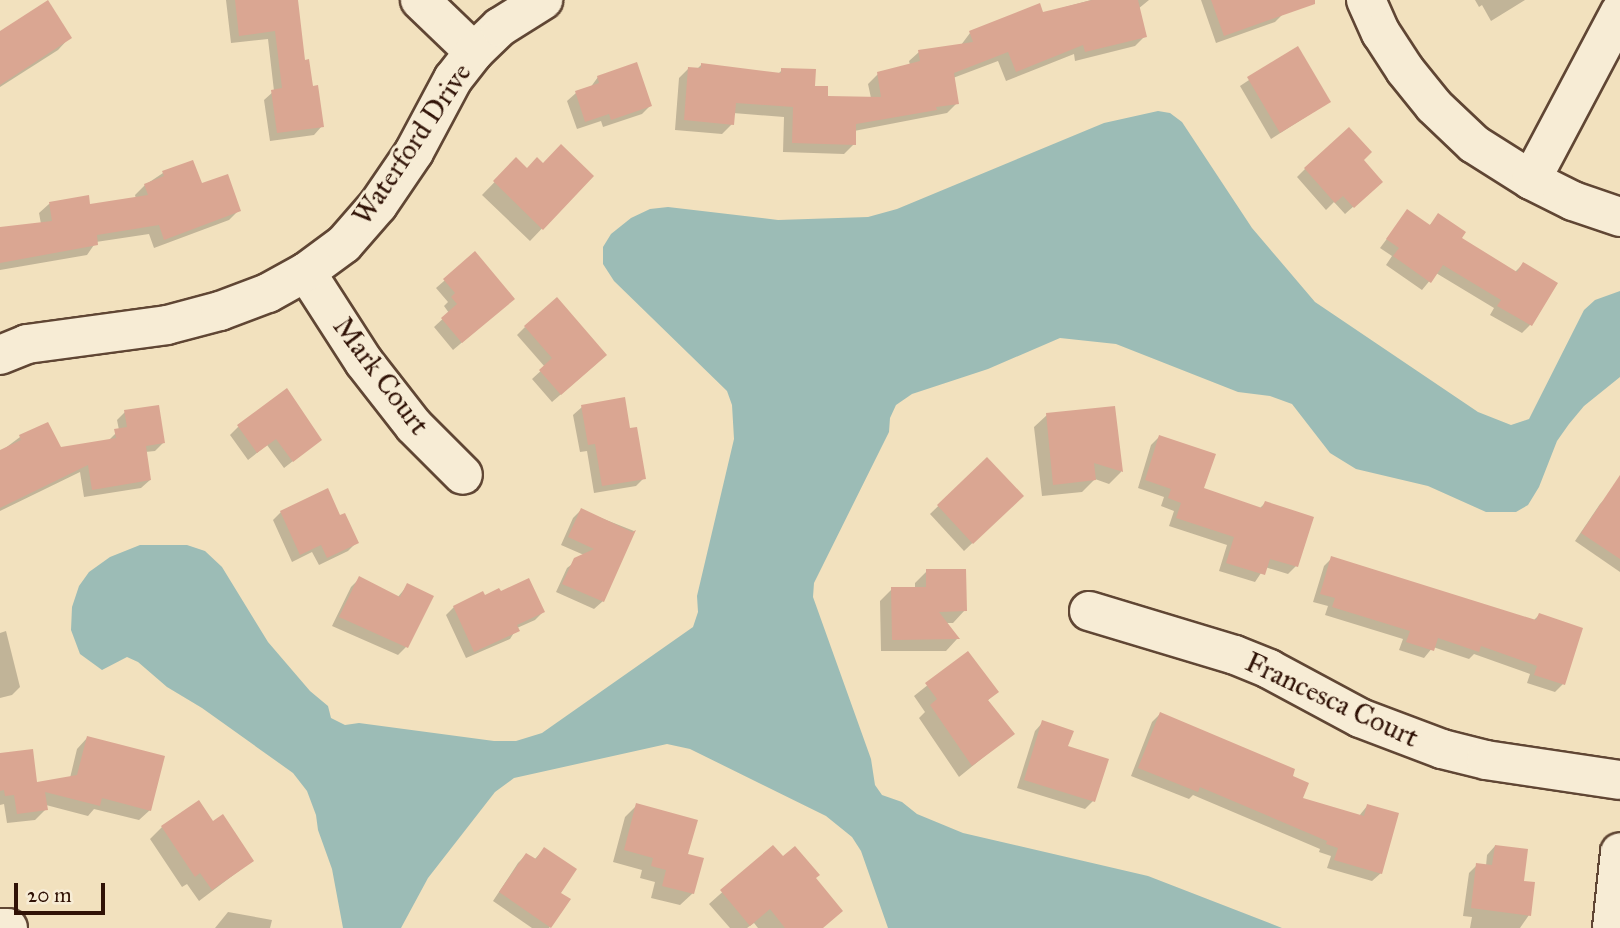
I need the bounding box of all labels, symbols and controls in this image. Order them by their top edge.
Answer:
street label: Waterford Drive [346,57,478,231]
street label: Mark Court [326,310,436,442]
street label: Francesca Court [1240,645,1424,755]
scale bar [18,869,108,913]
text: 20 m [27,882,72,908]

